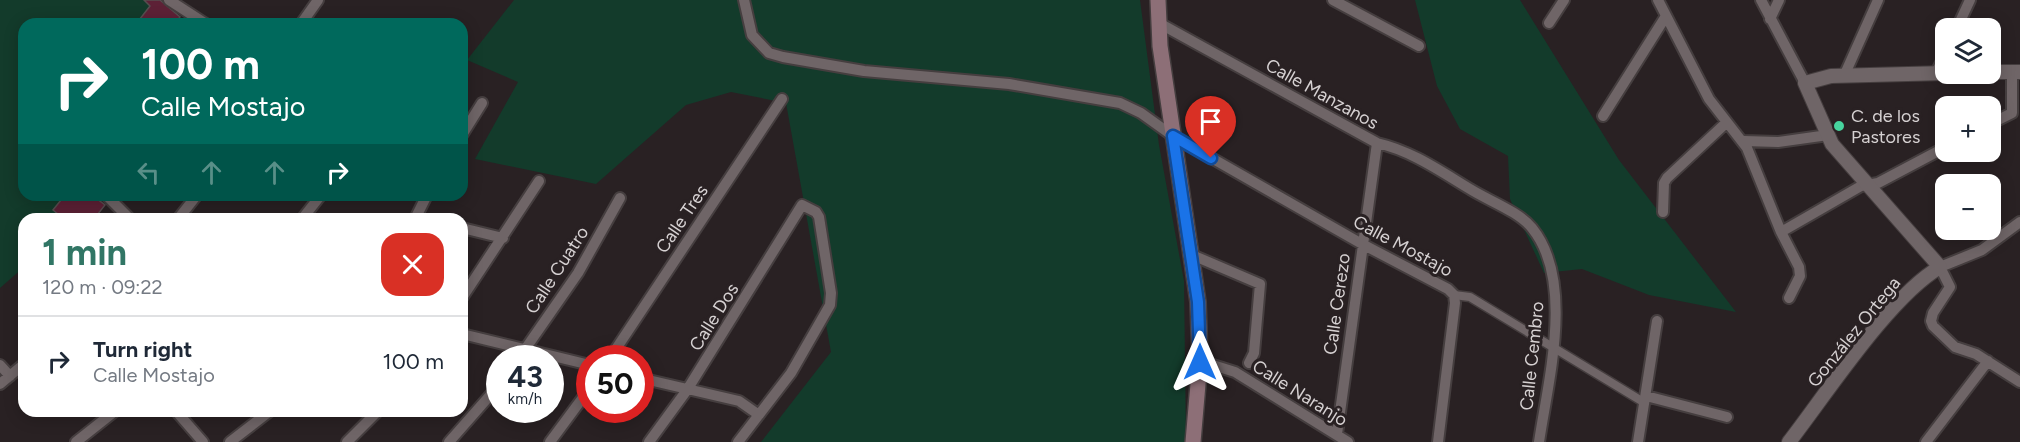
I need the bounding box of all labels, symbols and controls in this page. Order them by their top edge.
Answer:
map controls [1935,18,2001,240]
button: layers [1935,18,2001,84]
text: 100 m [141,39,260,90]
icon: right [42,42,120,120]
street label: Calle Manzanos [1262,54,1382,134]
text: Calle Mostajo [141,90,305,123]
pin [1185,96,1236,158]
button: + [1935,96,2001,162]
icon: arrive [1194,105,1227,138]
place label: C. de los Pastores [1851,105,1920,148]
marker: C. de los Pastores [1832,119,1846,133]
icon: left [132,156,165,189]
icon: ahead [195,156,228,189]
icon: ahead [258,156,291,189]
icon: right [321,156,354,189]
button: − [1935,174,2001,240]
street label: Calle Tres [651,181,713,257]
street label: Calle Mostajo [1349,211,1457,281]
street label: Calle Cuatro [521,222,593,318]
text: 1 min [42,231,127,274]
button: close [381,233,444,296]
street label: Calle Cerezo [1319,252,1355,356]
street label: González Ortega [1803,272,1905,392]
text: 120 m · 09:22 [42,275,163,299]
street label: Calle Dos [685,279,743,355]
street label: Calle Cembro [1515,300,1549,412]
position arrow [1168,330,1232,394]
text: Turn right [93,336,192,363]
icon: right [42,345,75,378]
speed limit sign: 50 [576,345,654,423]
text: 100 m [383,348,444,375]
street label: Calle Naranjo [1248,355,1352,431]
text: 43 [507,358,543,395]
text: Calle Mostajo [93,363,215,387]
text: km/h [508,390,542,408]

